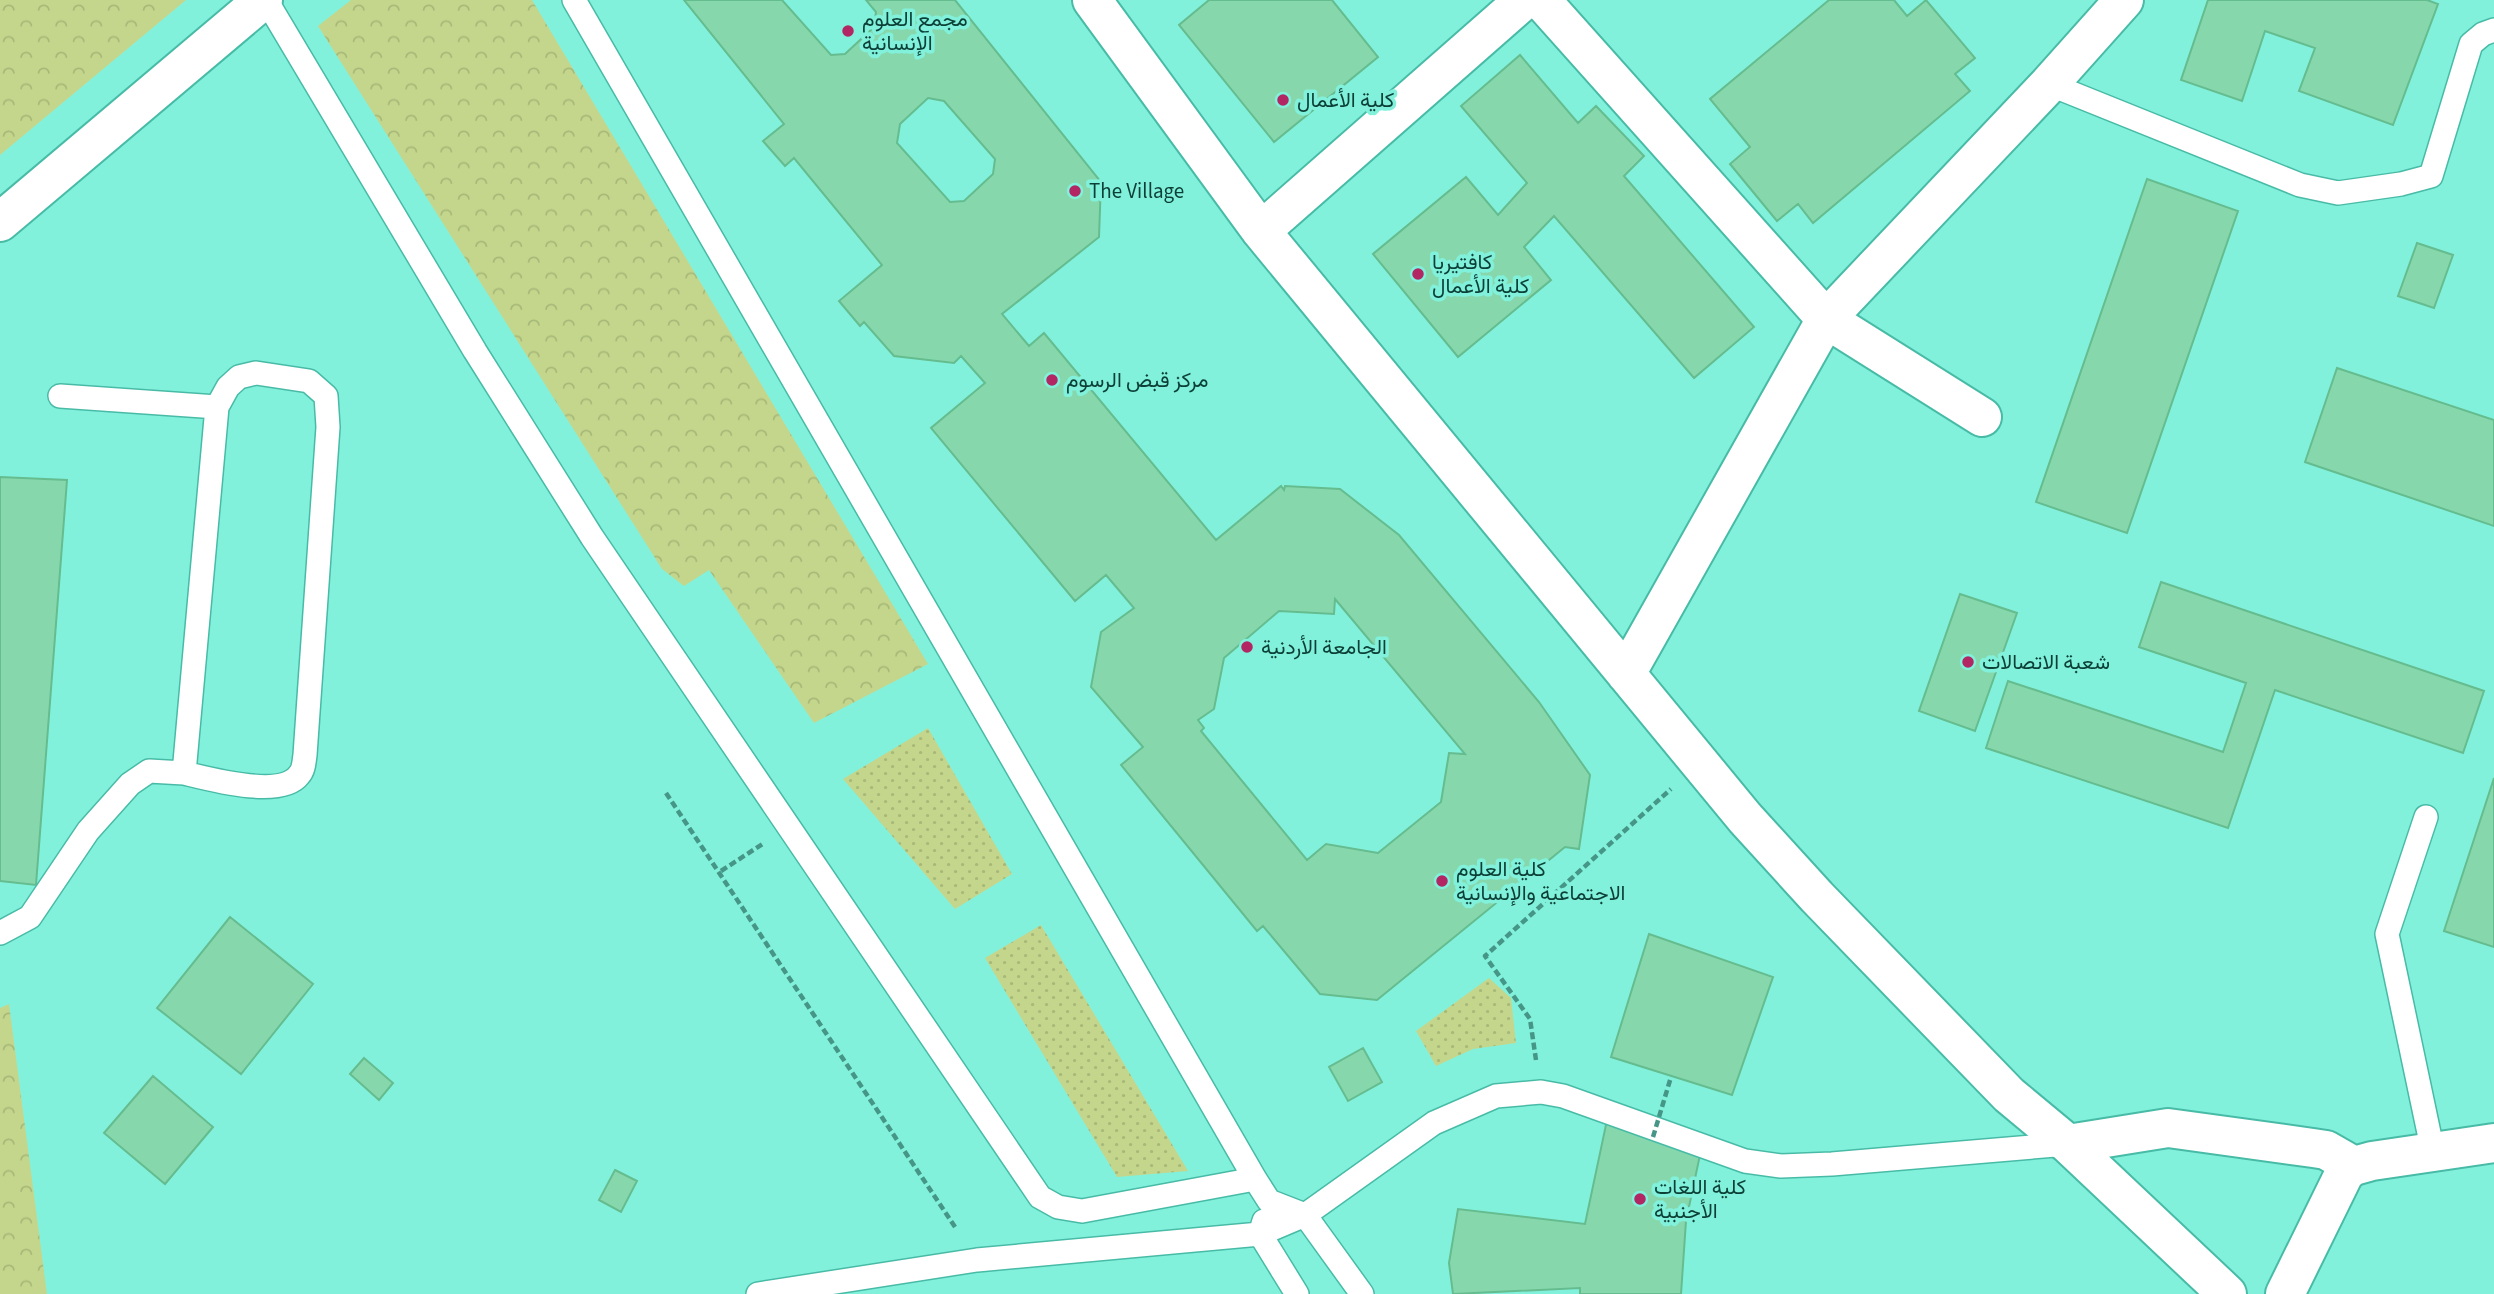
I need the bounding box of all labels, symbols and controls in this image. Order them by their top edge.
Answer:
place label: مجمع العلوم الإنسانية [862,4,968,58]
marker: مجمع العلوم الإنسانية [840,23,856,39]
place label: كلية الأعمال [1297,85,1394,115]
marker: كلية الأعمال [1275,92,1291,108]
place label: The Village [1089,176,1184,206]
marker: The Village [1067,183,1083,199]
place label: كافتيريا كلية الأعمال [1432,247,1529,301]
marker: كافتيريا كلية الأعمال [1410,266,1426,282]
place label: مركز قبض الرسوم [1066,365,1209,395]
marker: مركز قبض الرسوم [1044,372,1060,388]
place label: الجامعة الأردنية [1261,632,1387,662]
marker: الجامعة الأردنية [1239,639,1255,655]
place label: شعبة الاتصالات [1982,647,2110,677]
marker: شعبة الاتصالات [1960,654,1976,670]
place label: كلية العلوم الاجتماعية والإنسانية [1456,854,1625,908]
marker: كلية العلوم الاجتماعية والإنسانية [1434,873,1450,889]
place label: كلية اللغات الأجنبية [1654,1172,1746,1226]
marker: كلية اللغات الأجنبية [1632,1191,1648,1207]

